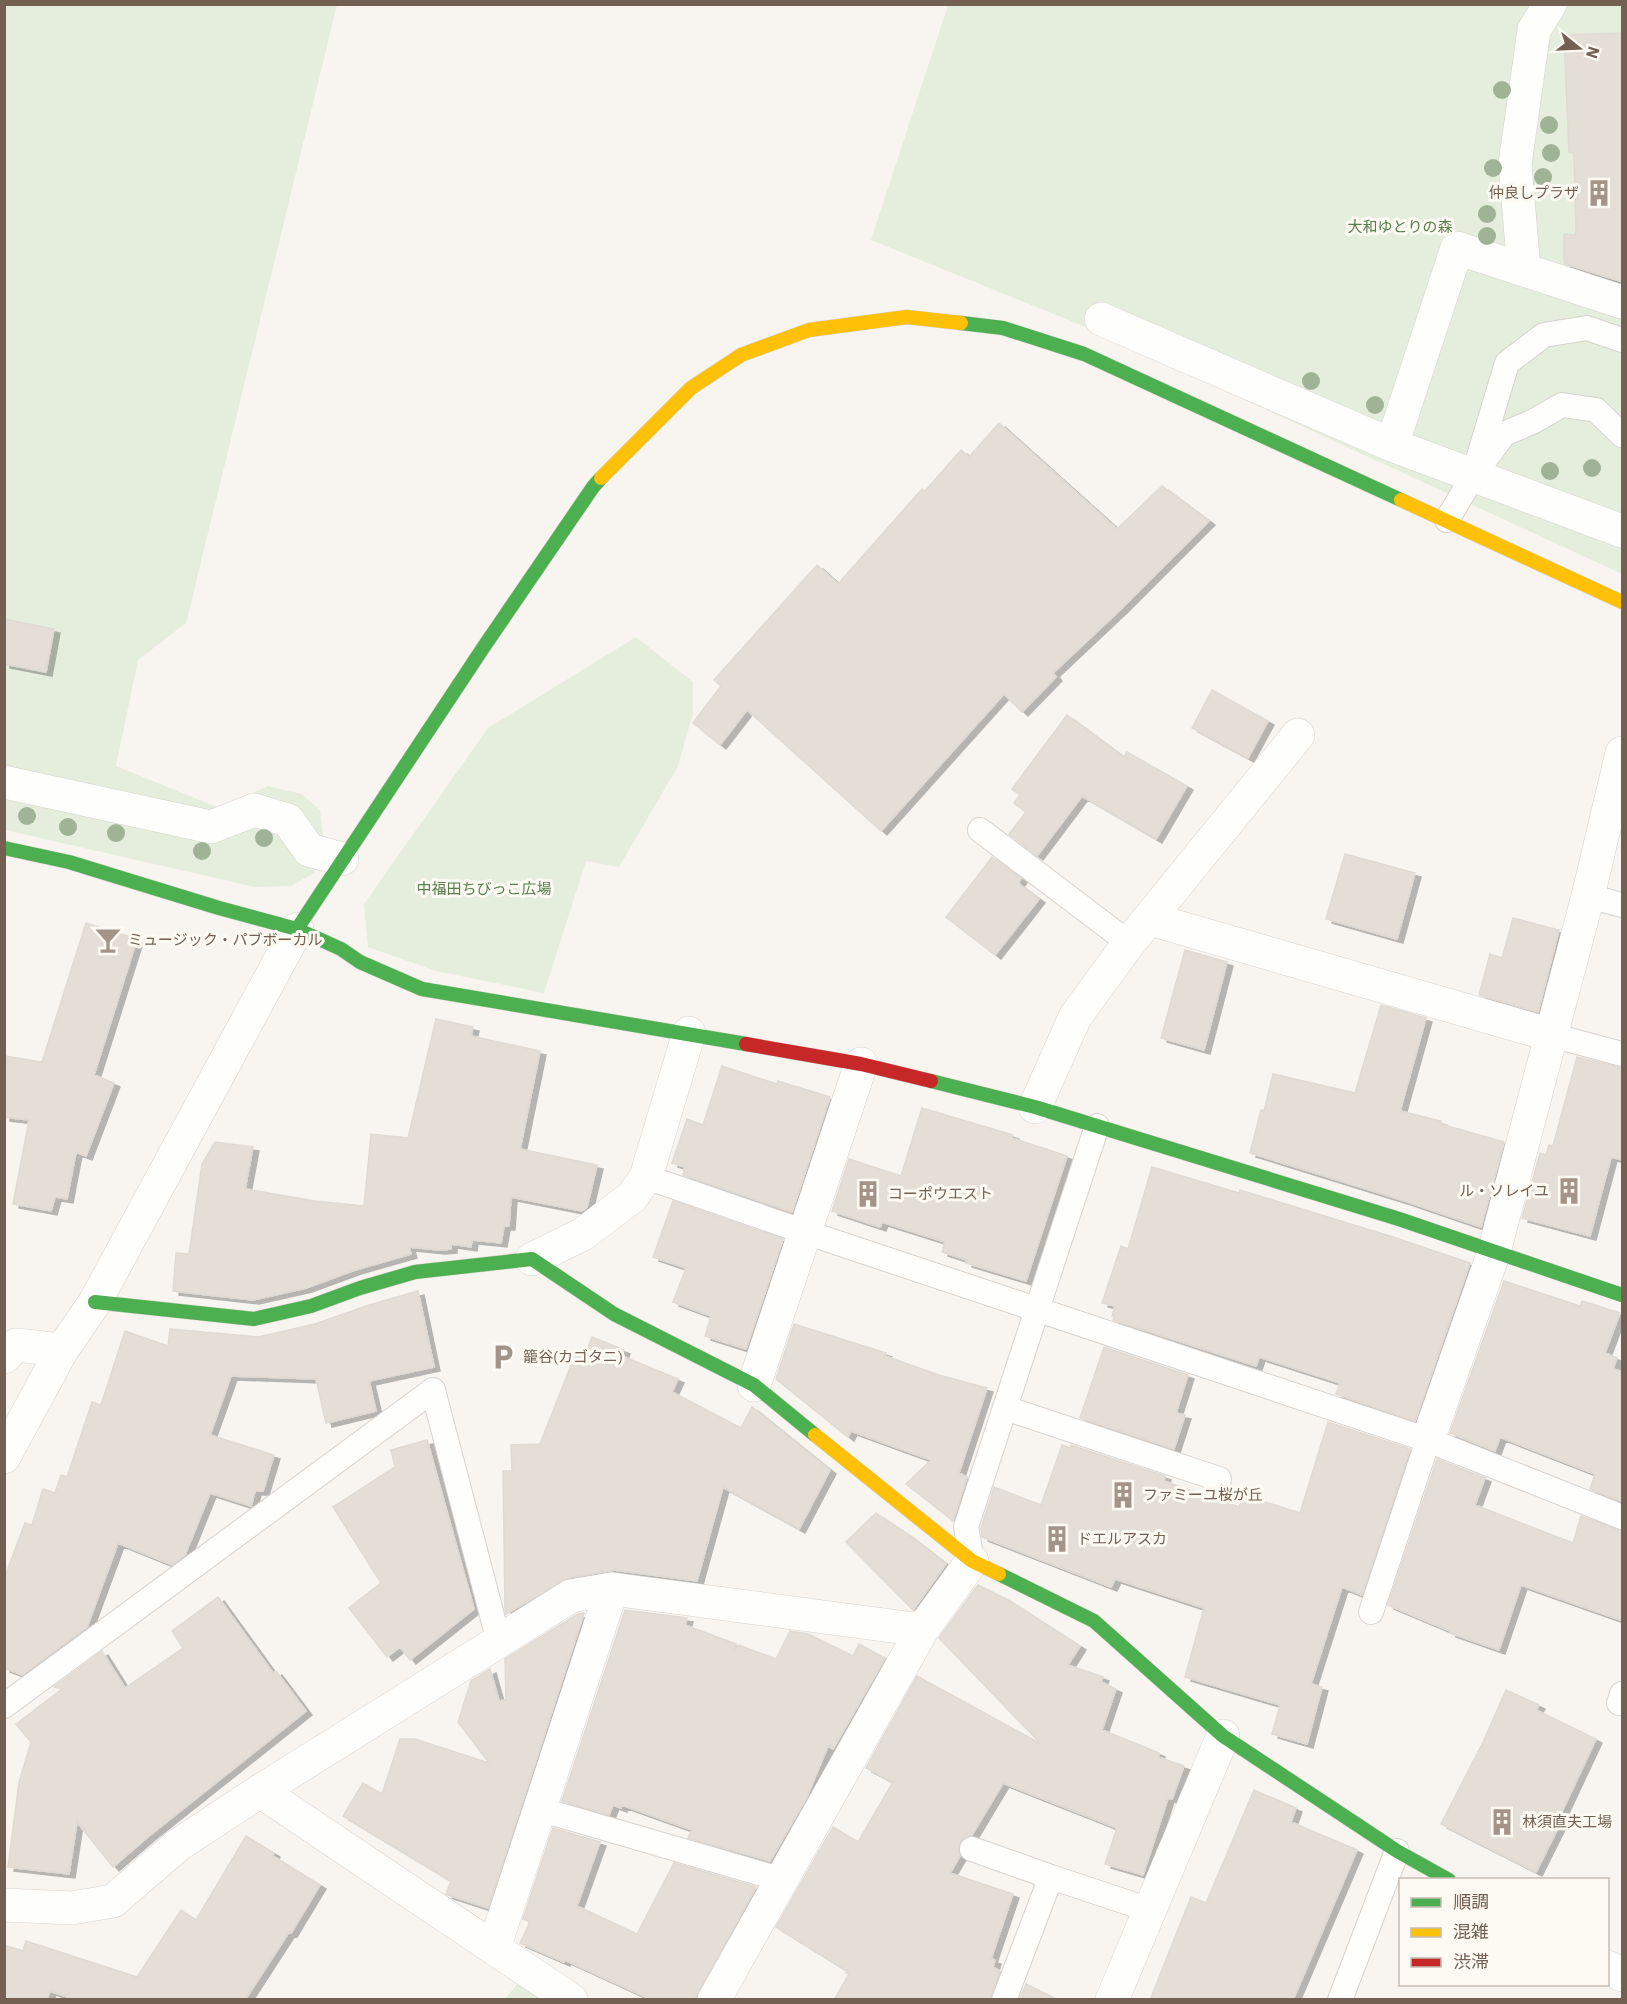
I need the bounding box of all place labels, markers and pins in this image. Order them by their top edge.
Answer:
building icon: 仲良しプラザ [1584,178,1614,208]
place label: 仲良しプラザ [1489,183,1579,202]
bar icon: ミュージック・パブボーカル [93,925,123,955]
place label: ミュージック・パブボーカル [128,930,322,949]
building icon: ル・ソレイユ [1554,1176,1584,1206]
building icon: コーポウエスト [853,1179,883,1209]
place label: ル・ソレイユ [1459,1181,1549,1200]
place label: コーポウエスト [888,1184,993,1203]
parking icon: 籠谷(カゴタニ) [488,1342,518,1372]
place label: 籠谷(カゴタニ) [523,1347,623,1366]
building icon: ファミーユ桜が丘 [1108,1480,1138,1510]
place label: ファミーユ桜が丘 [1143,1485,1263,1504]
building icon: ドエルアスカ [1042,1524,1072,1554]
place label: ドエルアスカ [1077,1529,1167,1548]
building icon: 林須直夫工場 [1487,1807,1517,1837]
place label: 林須直夫工場 [1522,1812,1612,1831]

